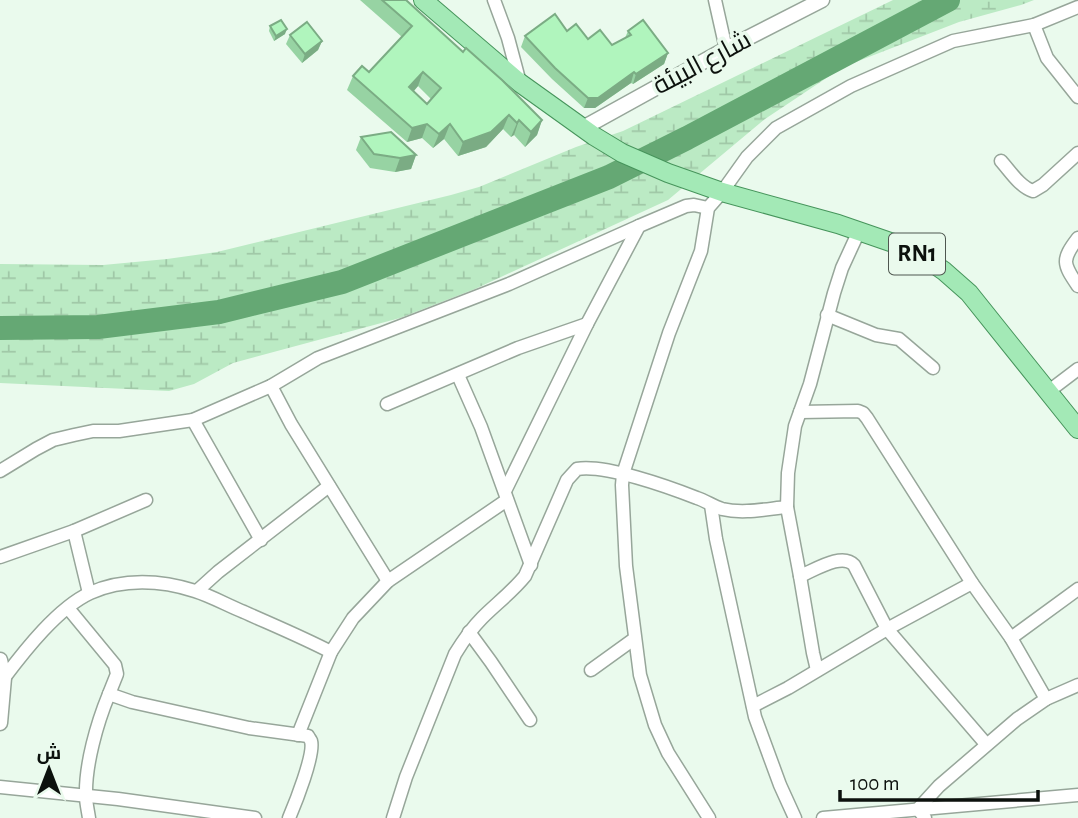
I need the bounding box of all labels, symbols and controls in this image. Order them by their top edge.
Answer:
street label: شارع البيئة [649,26,757,102]
road number: RN1 [889,233,945,274]
north arrow [14,734,84,804]
text: ش [37,743,61,764]
scale bar [840,758,1038,802]
text: 100 m [850,773,900,794]

